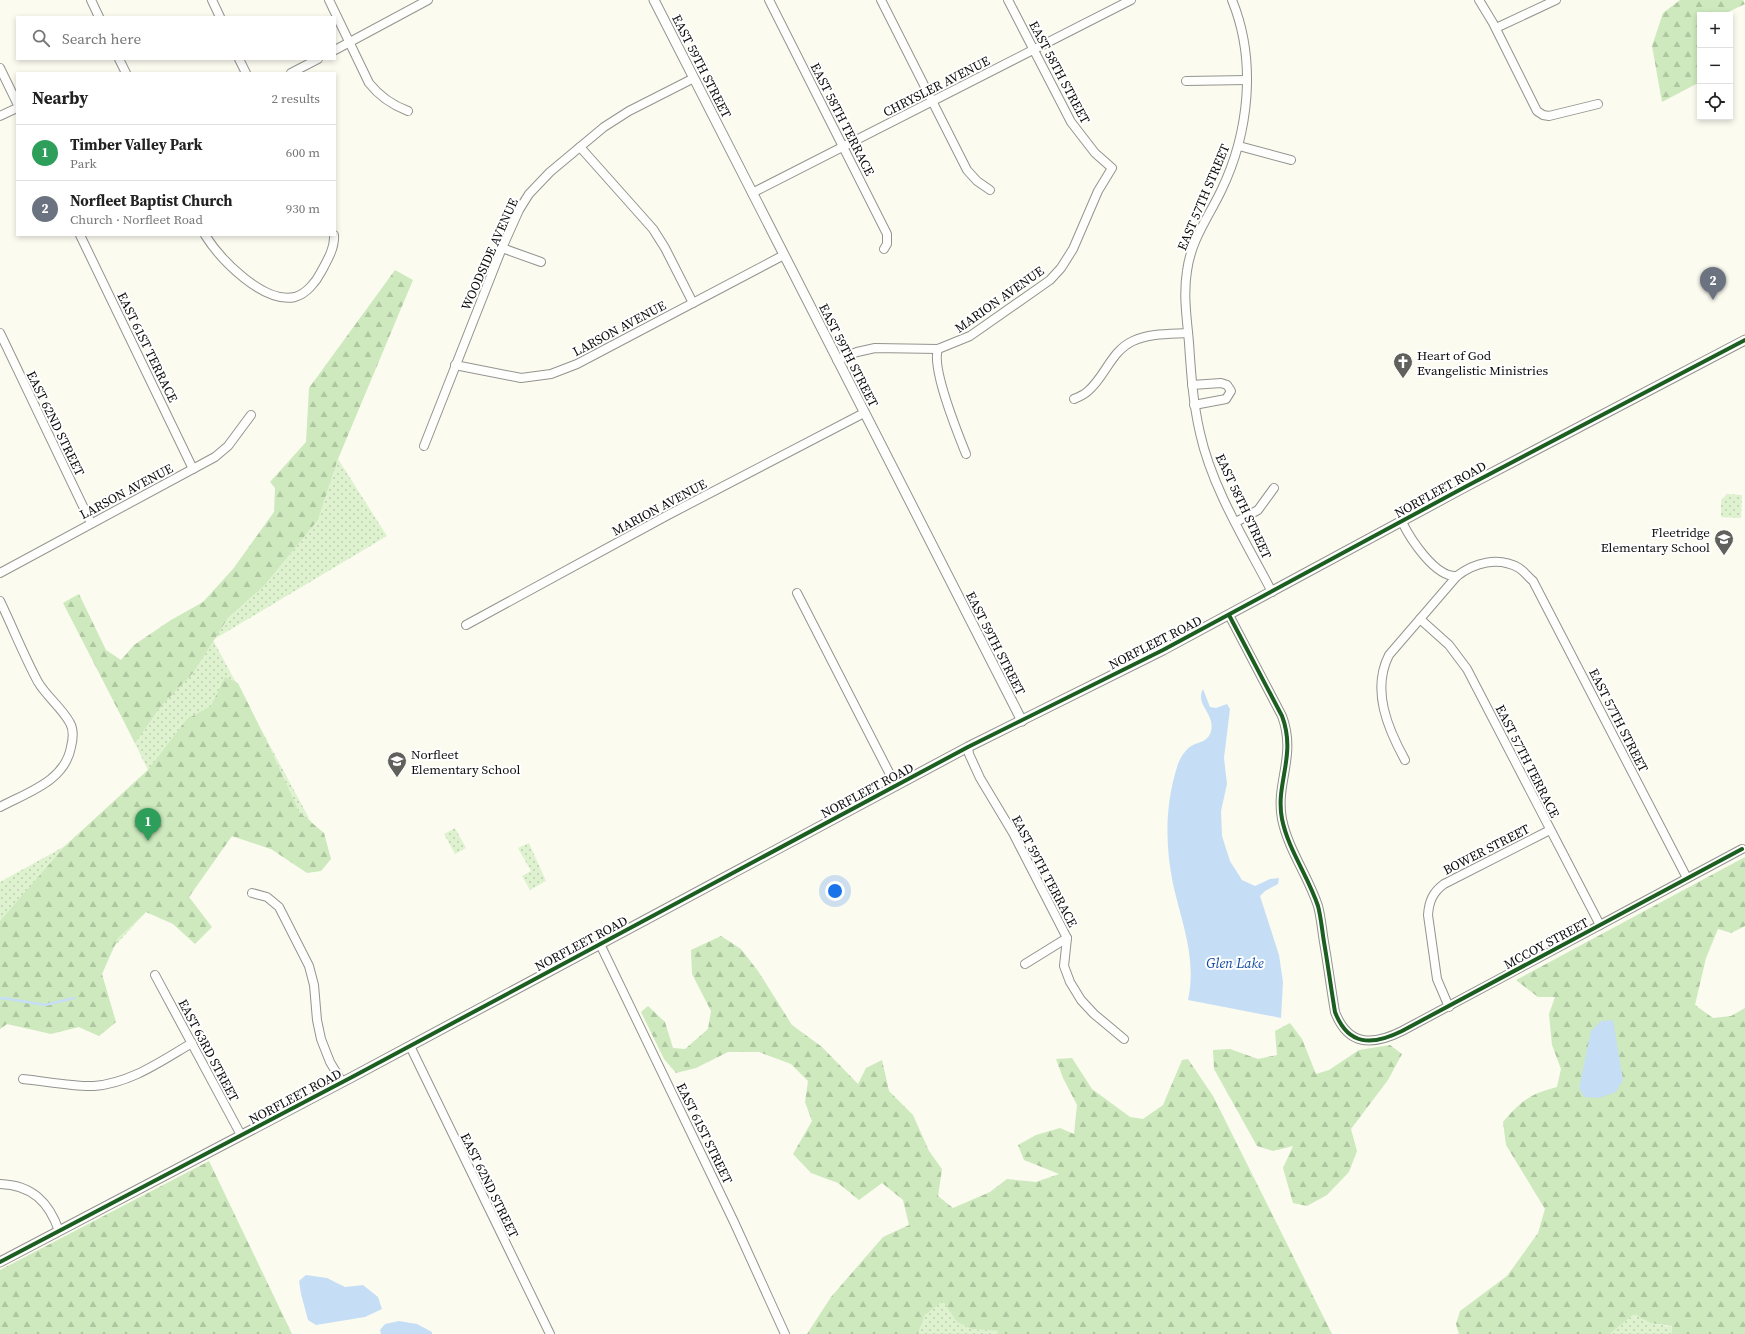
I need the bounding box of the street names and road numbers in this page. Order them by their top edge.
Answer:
street label: EAST 59TH STREET [668,12,735,121]
street label: EAST 58TH STREET [1025,18,1094,127]
street label: CHRYSLER AVENUE [880,52,993,121]
street label: EAST 58TH TERRACE [807,60,878,179]
street label: EAST 57TH STREET [1173,141,1234,253]
street label: WOODSIDE AVENUE [457,196,522,313]
street label: MARION AVENUE [951,262,1047,336]
street label: EAST 61ST TERRACE [114,289,182,405]
street label: LARSON AVENUE [570,297,669,360]
street label: EAST 59TH STREET [815,301,882,410]
street label: EAST 62ND STREET [23,368,88,479]
street label: EAST 58TH STREET [1212,451,1275,562]
street label: NORFLEET ROAD [1391,457,1489,522]
street label: LARSON AVENUE [77,460,176,523]
street label: MARION AVENUE [609,475,710,540]
street label: EAST 59TH STREET [962,589,1029,698]
street label: NORFLEET ROAD [1106,612,1205,673]
street label: EAST 57TH STREET [1585,666,1652,775]
street label: EAST 57TH TERRACE [1492,702,1563,821]
street label: NORFLEET ROAD [818,759,916,822]
street label: EAST 59TH TERRACE [1008,812,1081,930]
street label: BOWER STREET [1440,820,1533,879]
street label: NORFLEET ROAD [532,912,630,975]
street label: MCCOY STREET [1501,914,1592,973]
street label: EAST 63RD STREET [174,996,243,1105]
street label: NORFLEET ROAD [246,1065,344,1128]
street label: EAST 61ST STREET [673,1080,736,1187]
street label: EAST 62ND STREET [457,1130,522,1241]

